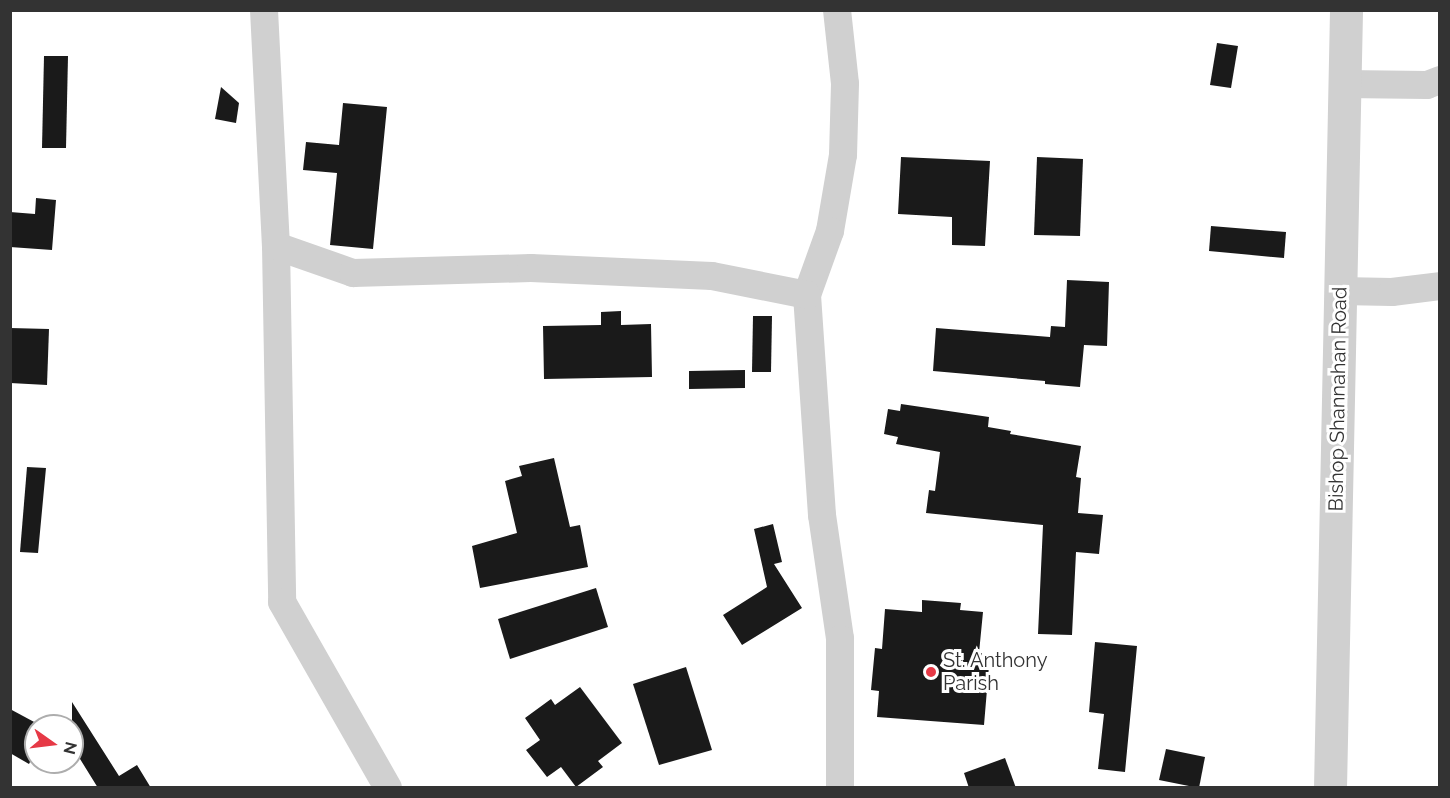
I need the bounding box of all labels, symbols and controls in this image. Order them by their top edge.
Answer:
street label: Bishop Shannahan Road [1324,287,1352,511]
place label: St. Anthony Parish [943,648,1048,695]
marker: St. Anthony Parish [924,665,938,679]
north arrow [24,714,84,774]
text: N [59,740,81,756]

